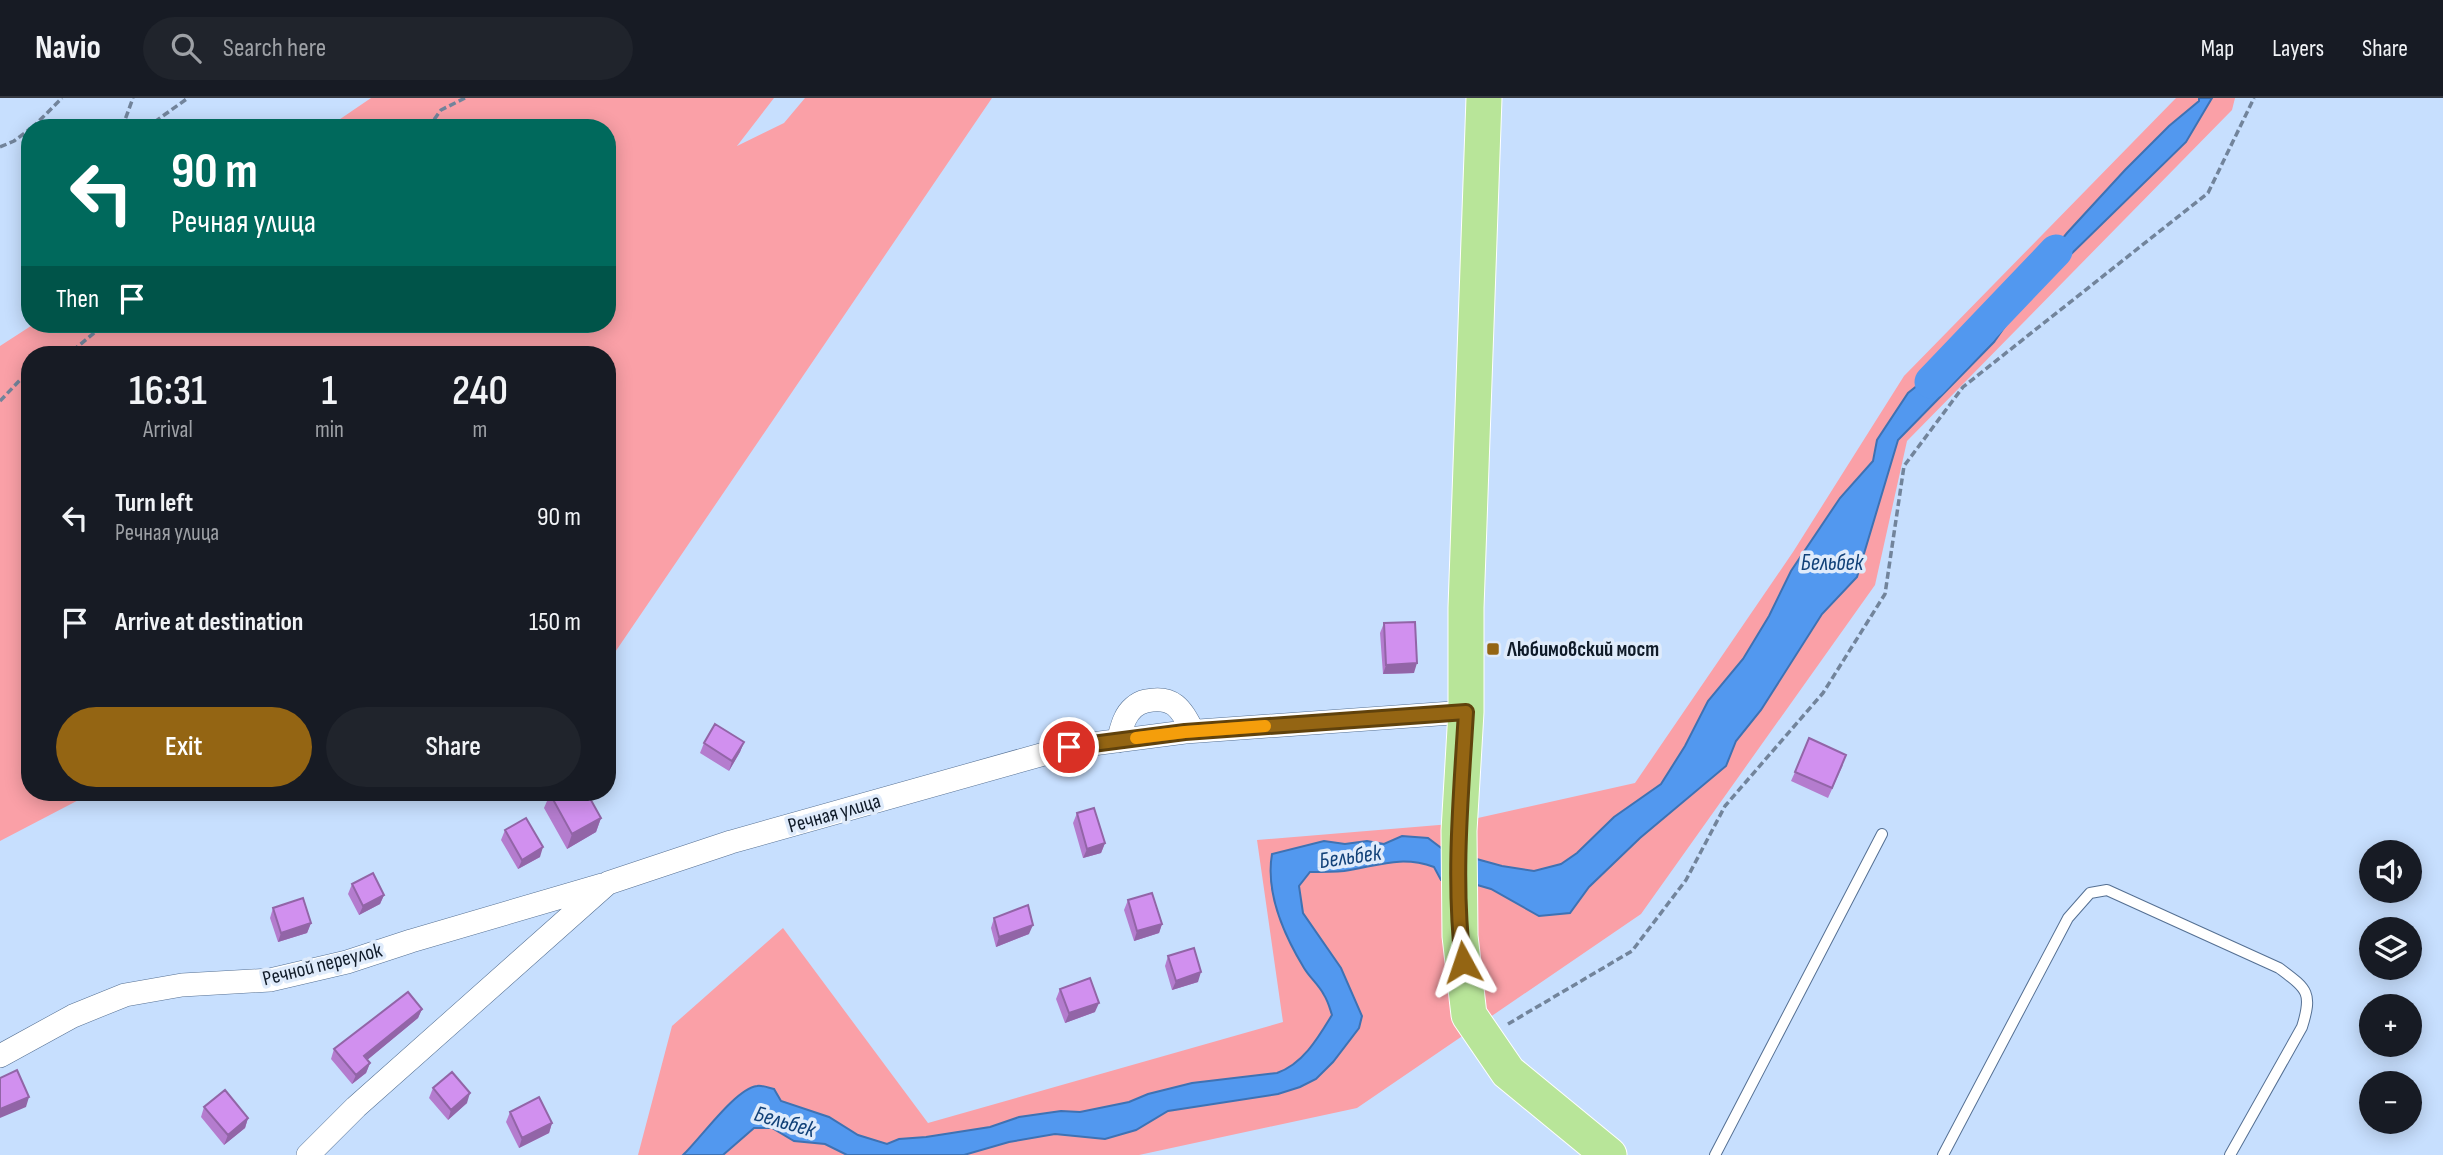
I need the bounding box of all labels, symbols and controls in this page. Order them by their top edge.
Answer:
search box [143,17,633,80]
text: Navio [35,28,101,68]
icon: search [167,29,205,67]
text: Search here [223,33,326,64]
text: Map [2201,34,2234,63]
text: Layers [2272,34,2324,63]
text: Share [2362,34,2408,63]
text: 90 m [171,143,258,202]
icon: left [56,147,147,238]
text: Речная улица [171,203,316,242]
icon: arrive [113,280,151,318]
text: Then [56,284,99,315]
text: 16:31 [129,366,207,417]
text: 1 [322,366,337,417]
text: 240 [452,366,508,417]
text: Arrival [143,416,193,444]
text: min [315,416,344,444]
text: m [472,416,487,444]
text: Turn left [115,488,193,519]
icon: left [56,499,94,537]
text: 90 m [537,502,581,533]
text: Речная улица [115,519,219,547]
water label: Бельбек [1801,549,1865,577]
icon: arrive [56,604,94,642]
text: Arrive at destination [115,607,303,638]
text: 150 m [529,607,581,638]
place label: Любимовский мост [1506,637,1659,662]
marker: Любимовский мост [1485,641,1501,657]
button: Exit [56,707,312,787]
button: Share [326,707,581,787]
pin [1039,717,1099,777]
icon: arrive [1050,728,1088,766]
street label: Речная улица [785,788,883,839]
water label: Бельбек [1317,839,1384,875]
map controls [2359,840,2422,1134]
button: sound [2359,840,2422,903]
button: layers [2359,917,2422,980]
position arrow [1426,925,1500,999]
street label: Речной переулок [260,938,384,991]
button: + [2359,994,2422,1057]
button: − [2359,1071,2422,1134]
water label: Бельбек [751,1100,820,1144]

